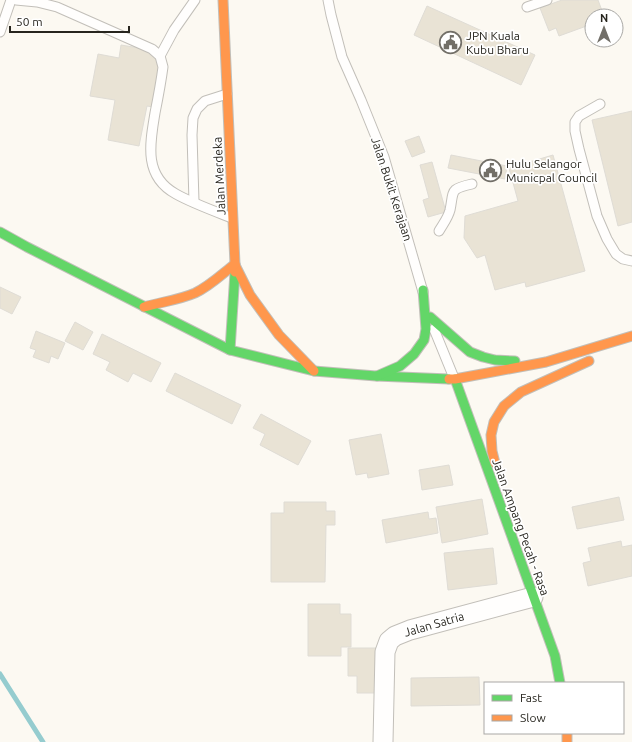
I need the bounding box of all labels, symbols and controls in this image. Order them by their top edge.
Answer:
scale bar [10,8,129,34]
north arrow [584,8,624,48]
text: N [600,12,608,24]
text: 50 m [16,15,43,28]
public building icon: JPN Kuala Kubu Bharu [438,29,464,55]
place label: JPN Kuala Kubu Bharu [466,29,529,56]
street label: Jalan Bukit Kerajaan [369,135,415,243]
street label: Jalan Merdeka [210,136,228,216]
public building icon: Hulu Selangor Municpal Council [477,157,503,183]
place label: Hulu Selangor Municpal Council [506,157,597,184]
street label: Jalan Ampang Pecah - Rasa [490,457,552,597]
street label: Jalan Satria [402,609,466,639]
legend [484,682,624,734]
text: Fast [520,691,542,704]
text: Slow [520,711,546,724]

